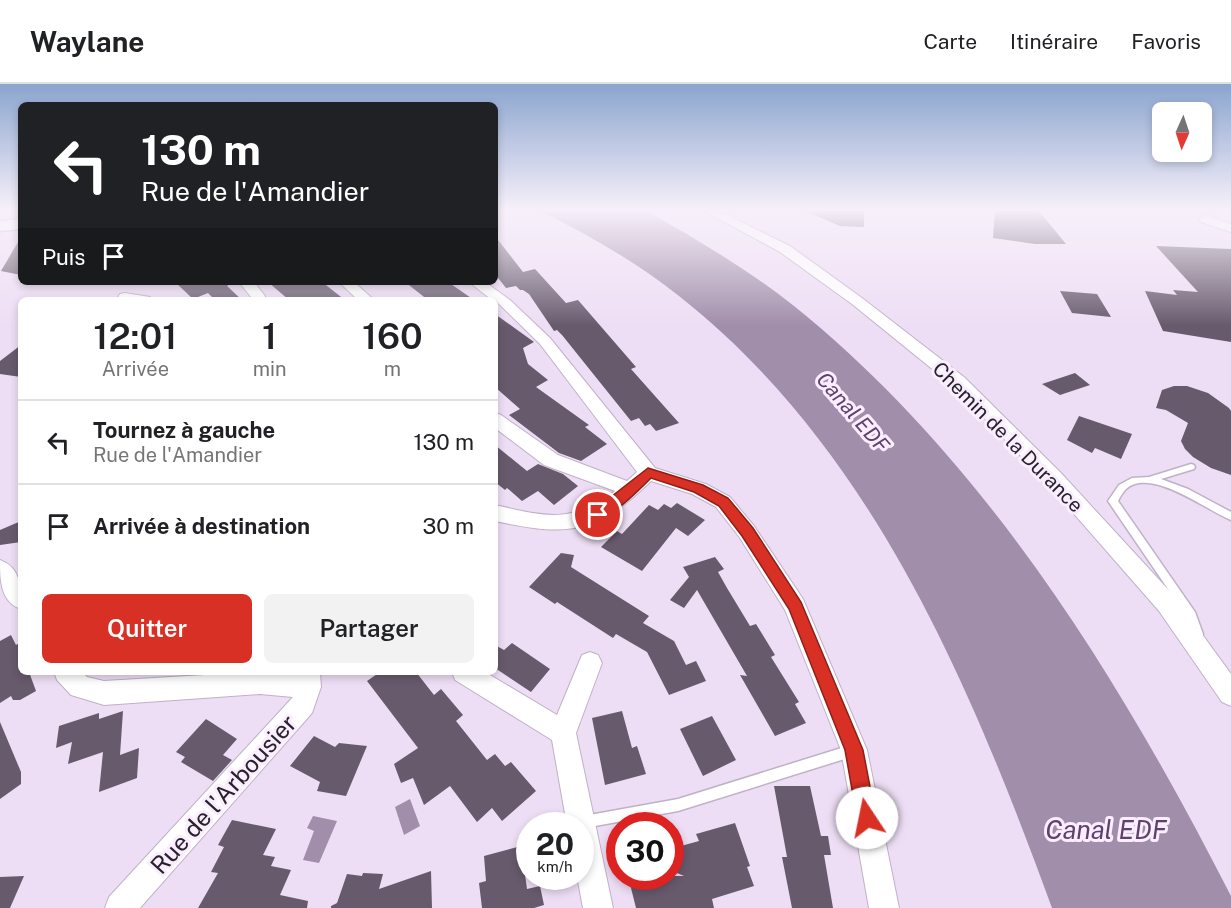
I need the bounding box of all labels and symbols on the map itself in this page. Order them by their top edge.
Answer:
north arrow [1152,102,1212,162]
street label: Chemin de la Durance [928,357,1088,517]
water label: Canal EDF [811,367,895,458]
pin [572,489,623,540]
street label: Rue de l'Arbousier [144,709,302,879]
position arrow [835,786,899,850]
speed limit sign: 30 [606,812,684,890]
water label: Canal EDF [1045,814,1168,845]

